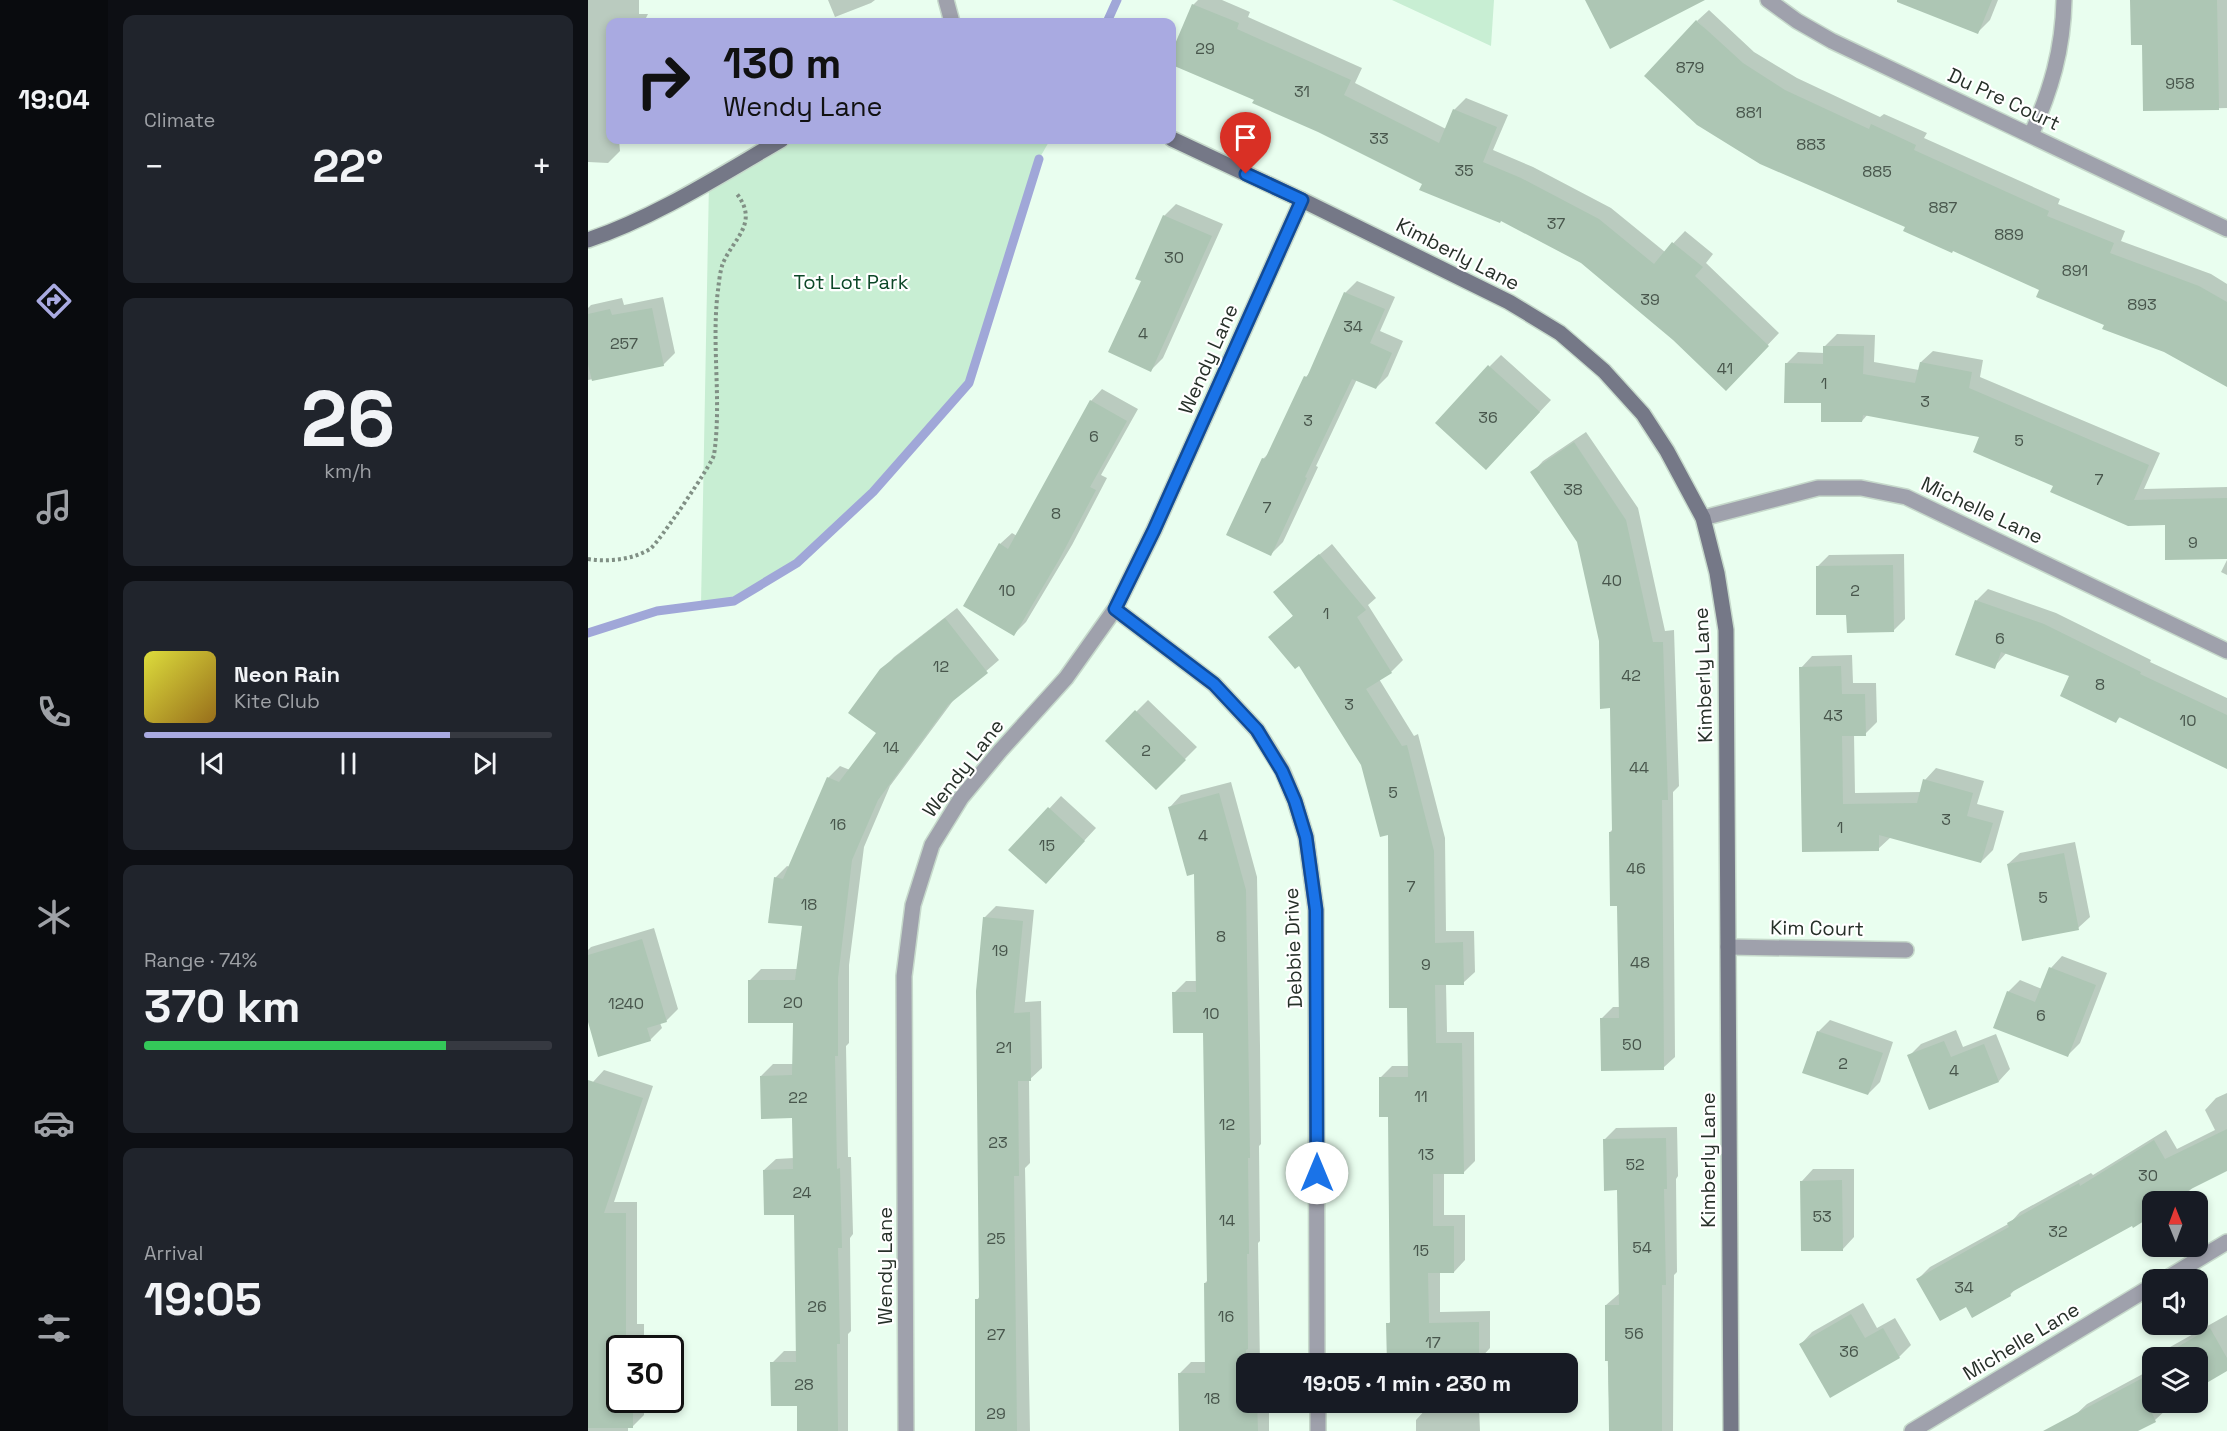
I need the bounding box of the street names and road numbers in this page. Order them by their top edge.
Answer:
street label: Du Pre Court [1944,62,2064,136]
street label: Kimberly Lane [1392,212,1524,296]
street label: Wendy Lane [1172,300,1244,418]
street label: Michelle Lane [1917,470,2047,550]
street label: Kimberly Lane [1688,607,1718,743]
street label: Wendy Lane [916,713,1010,823]
street label: Debbie Drive [1278,887,1308,1009]
street label: Kim Court [1770,914,1864,942]
street label: Kimberly Lane [1695,1092,1721,1228]
street label: Wendy Lane [872,1207,898,1325]
street label: Michelle Lane [1958,1296,2084,1386]

